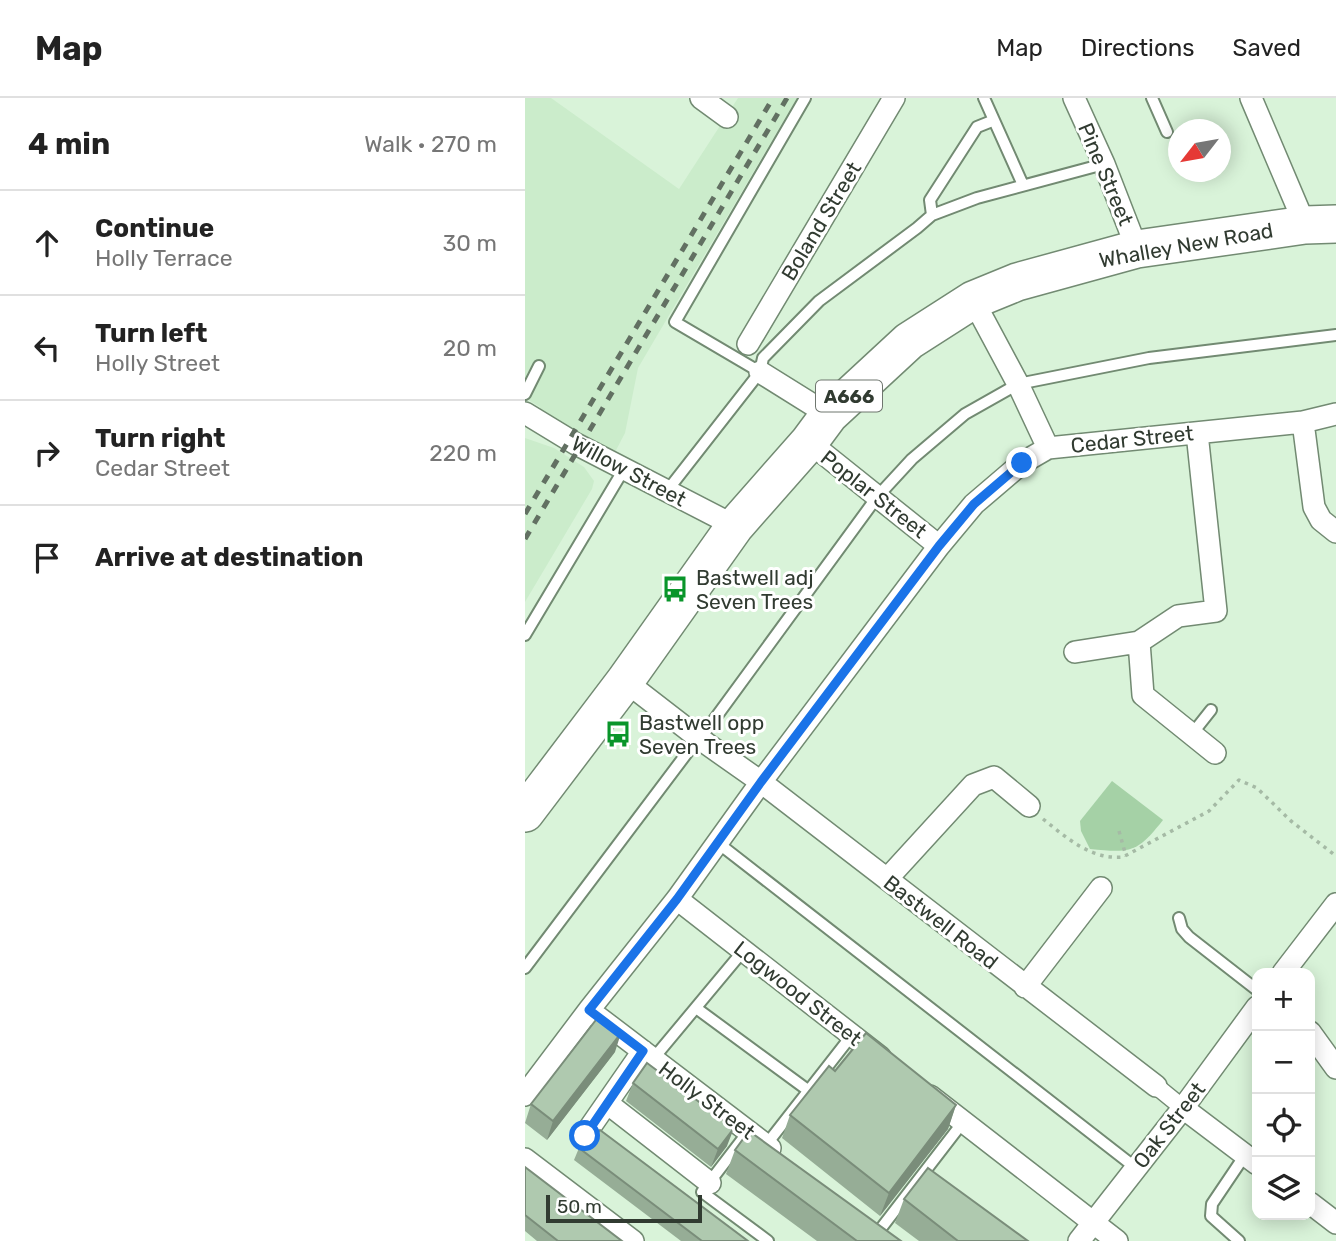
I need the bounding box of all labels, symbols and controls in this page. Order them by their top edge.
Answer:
text: Map [35,29,103,68]
text: Map [996,34,1043,62]
text: Directions [1081,34,1194,62]
text: Saved [1232,34,1301,62]
street label: Pine Street [1073,119,1139,229]
north arrow [1168,119,1231,182]
text: 4 min [28,126,110,162]
text: Walk · 270 m [364,130,497,158]
street label: Boland Street [776,157,866,285]
text: Continue [95,213,214,244]
street label: Whalley New Road [1097,217,1275,273]
icon: ahead [28,224,66,262]
text: 30 m [442,229,497,257]
text: Holly Terrace [95,244,233,272]
text: Turn left [95,318,207,349]
icon: left [28,329,66,367]
text: 20 m [443,334,497,362]
text: Holly Street [95,349,220,377]
road number: A666 [816,380,882,412]
street label: Cedar Street [1069,420,1195,458]
text: Turn right [95,423,225,454]
street label: Willow Street [567,430,691,512]
icon: right [28,434,66,472]
text: 220 m [429,439,497,467]
street label: Poplar Street [816,445,932,543]
route end [1006,447,1037,478]
text: Cedar Street [95,454,230,482]
icon: arrive [28,539,66,577]
text: Arrive at destination [95,542,363,573]
place label: Bastwell adj Seven Trees [696,565,814,614]
bus stop icon: Bastwell adj Seven Trees [660,574,690,604]
place label: Bastwell opp Seven Trees [639,710,764,759]
bus stop icon: Bastwell opp Seven Trees [603,719,633,749]
street label: Bastwell Road [879,870,1003,974]
street label: Logwood Street [729,935,867,1051]
map controls [1252,968,1315,1220]
button: + [1252,968,1315,1031]
button: − [1252,1031,1315,1094]
street label: Holly Street [654,1056,760,1144]
street label: Oak Street [1128,1077,1210,1173]
button: locate [1252,1094,1315,1157]
route start [569,1120,600,1151]
button: layers [1252,1157,1315,1220]
scale bar [546,1192,702,1224]
text: 50 m [557,1195,602,1218]

